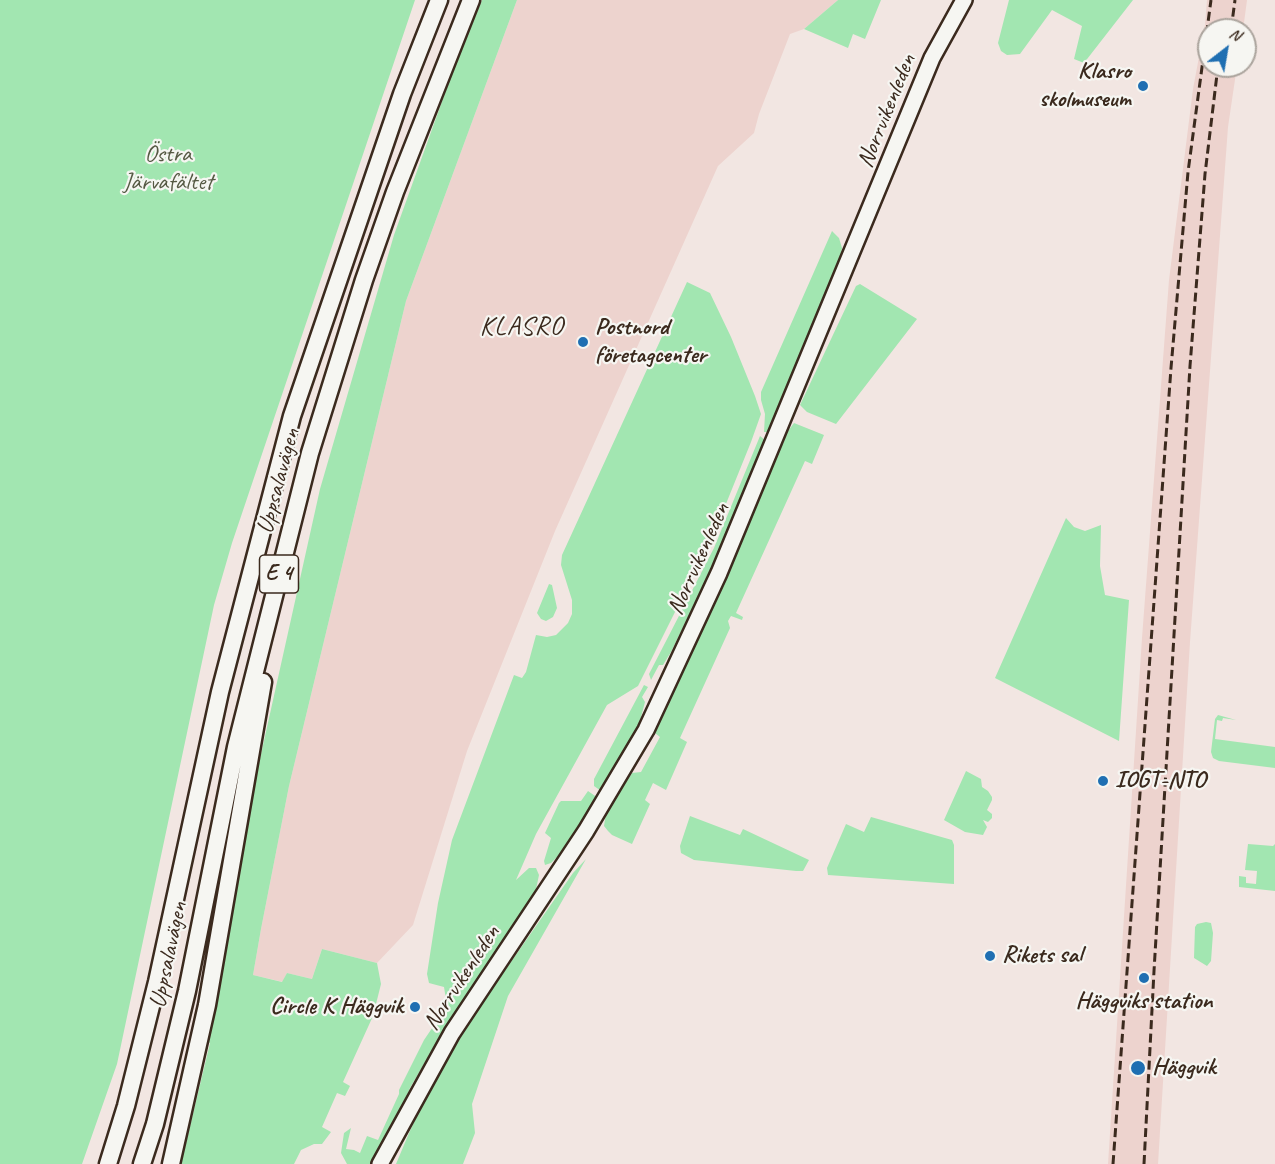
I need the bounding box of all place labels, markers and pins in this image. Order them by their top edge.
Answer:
place label: Klasro skolmuseum [1039,58,1131,114]
marker: Klasro skolmuseum [1136,79,1150,93]
place label: Postnord företagcenter [595,314,706,370]
marker: Postnord företagcenter [576,335,590,349]
place label: IOGT-NTO [1115,767,1205,795]
marker: IOGT-NTO [1096,774,1110,788]
place label: Rikets sal [1002,942,1082,970]
marker: Rikets sal [983,949,997,963]
marker: Häggviks station [1137,971,1151,985]
place label: Häggviks station [1076,988,1212,1016]
place label: Circle K Häggvik [270,993,403,1021]
marker: Circle K Häggvik [408,1000,422,1014]
place label: Häggvik [1152,1054,1215,1082]
marker: Häggvik [1129,1059,1147,1077]

